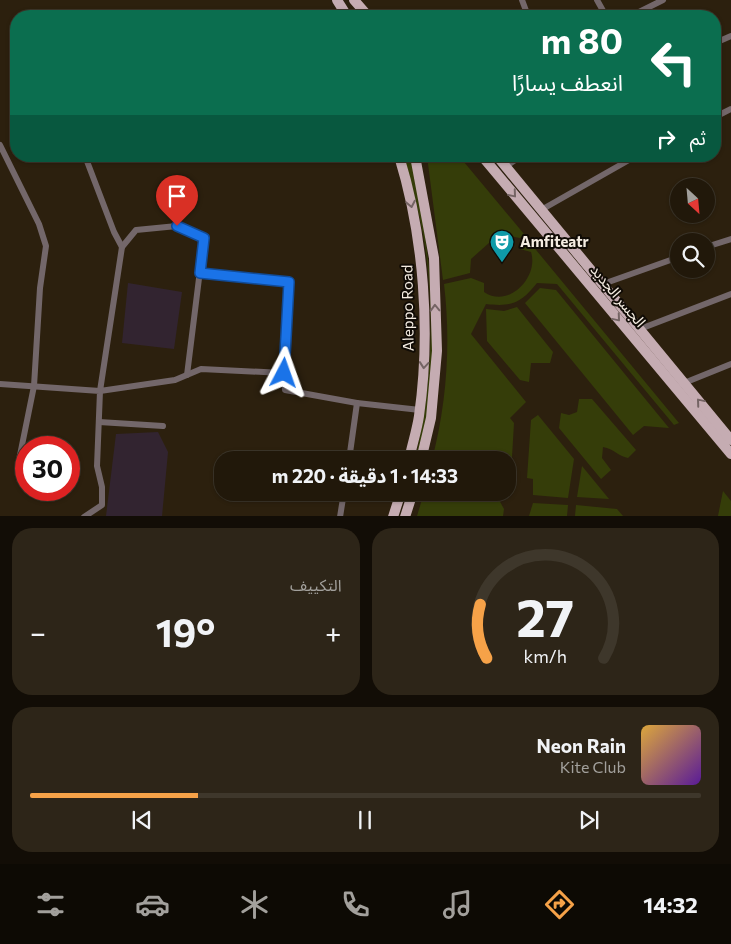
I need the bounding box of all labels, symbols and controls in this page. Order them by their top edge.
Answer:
text: 80 m [541,18,623,61]
icon: left [641,30,706,95]
text: انعطف يسارًا [512,69,623,96]
icon: right [652,125,680,153]
text: ثم [690,126,706,149]
pin [156,175,198,226]
north arrow [670,178,715,222]
map controls [670,178,715,278]
icon: arrive [163,182,191,210]
one-way arrow [508,188,517,197]
one-way arrow [405,199,415,208]
theatre icon: Amfiteatr [489,229,515,263]
place label: Amfiteatr [520,232,589,250]
button: search [670,233,715,278]
street label: الجسر الجديد [587,260,650,331]
street label: Aleppo Road [397,265,417,352]
one-way arrow [430,303,441,311]
one-way arrow [612,313,621,322]
position arrow [257,346,309,398]
one-way arrow [418,361,429,369]
one-way arrow [697,399,706,408]
speed limit sign: 30 [15,436,80,501]
text: 14:33 · 1 دقيقة · 220 m [272,464,458,487]
text: التكييف [290,575,342,594]
text: 27 [516,584,574,648]
text: 19° [156,608,215,655]
text: − [30,615,46,649]
text: + [325,615,342,649]
text: km/h [524,645,567,667]
text: Neon Rain [536,734,626,757]
text: Kite Club [560,757,626,776]
icon: previous [128,806,156,834]
icon: pause [351,806,379,834]
icon: next [575,806,603,834]
icon: filters [33,887,68,922]
icon: car [135,887,170,922]
icon: climate [237,887,272,922]
icon: phone [338,887,373,922]
icon: music [440,887,475,922]
icon: directions [542,887,577,922]
text: 14:32 [643,891,698,918]

